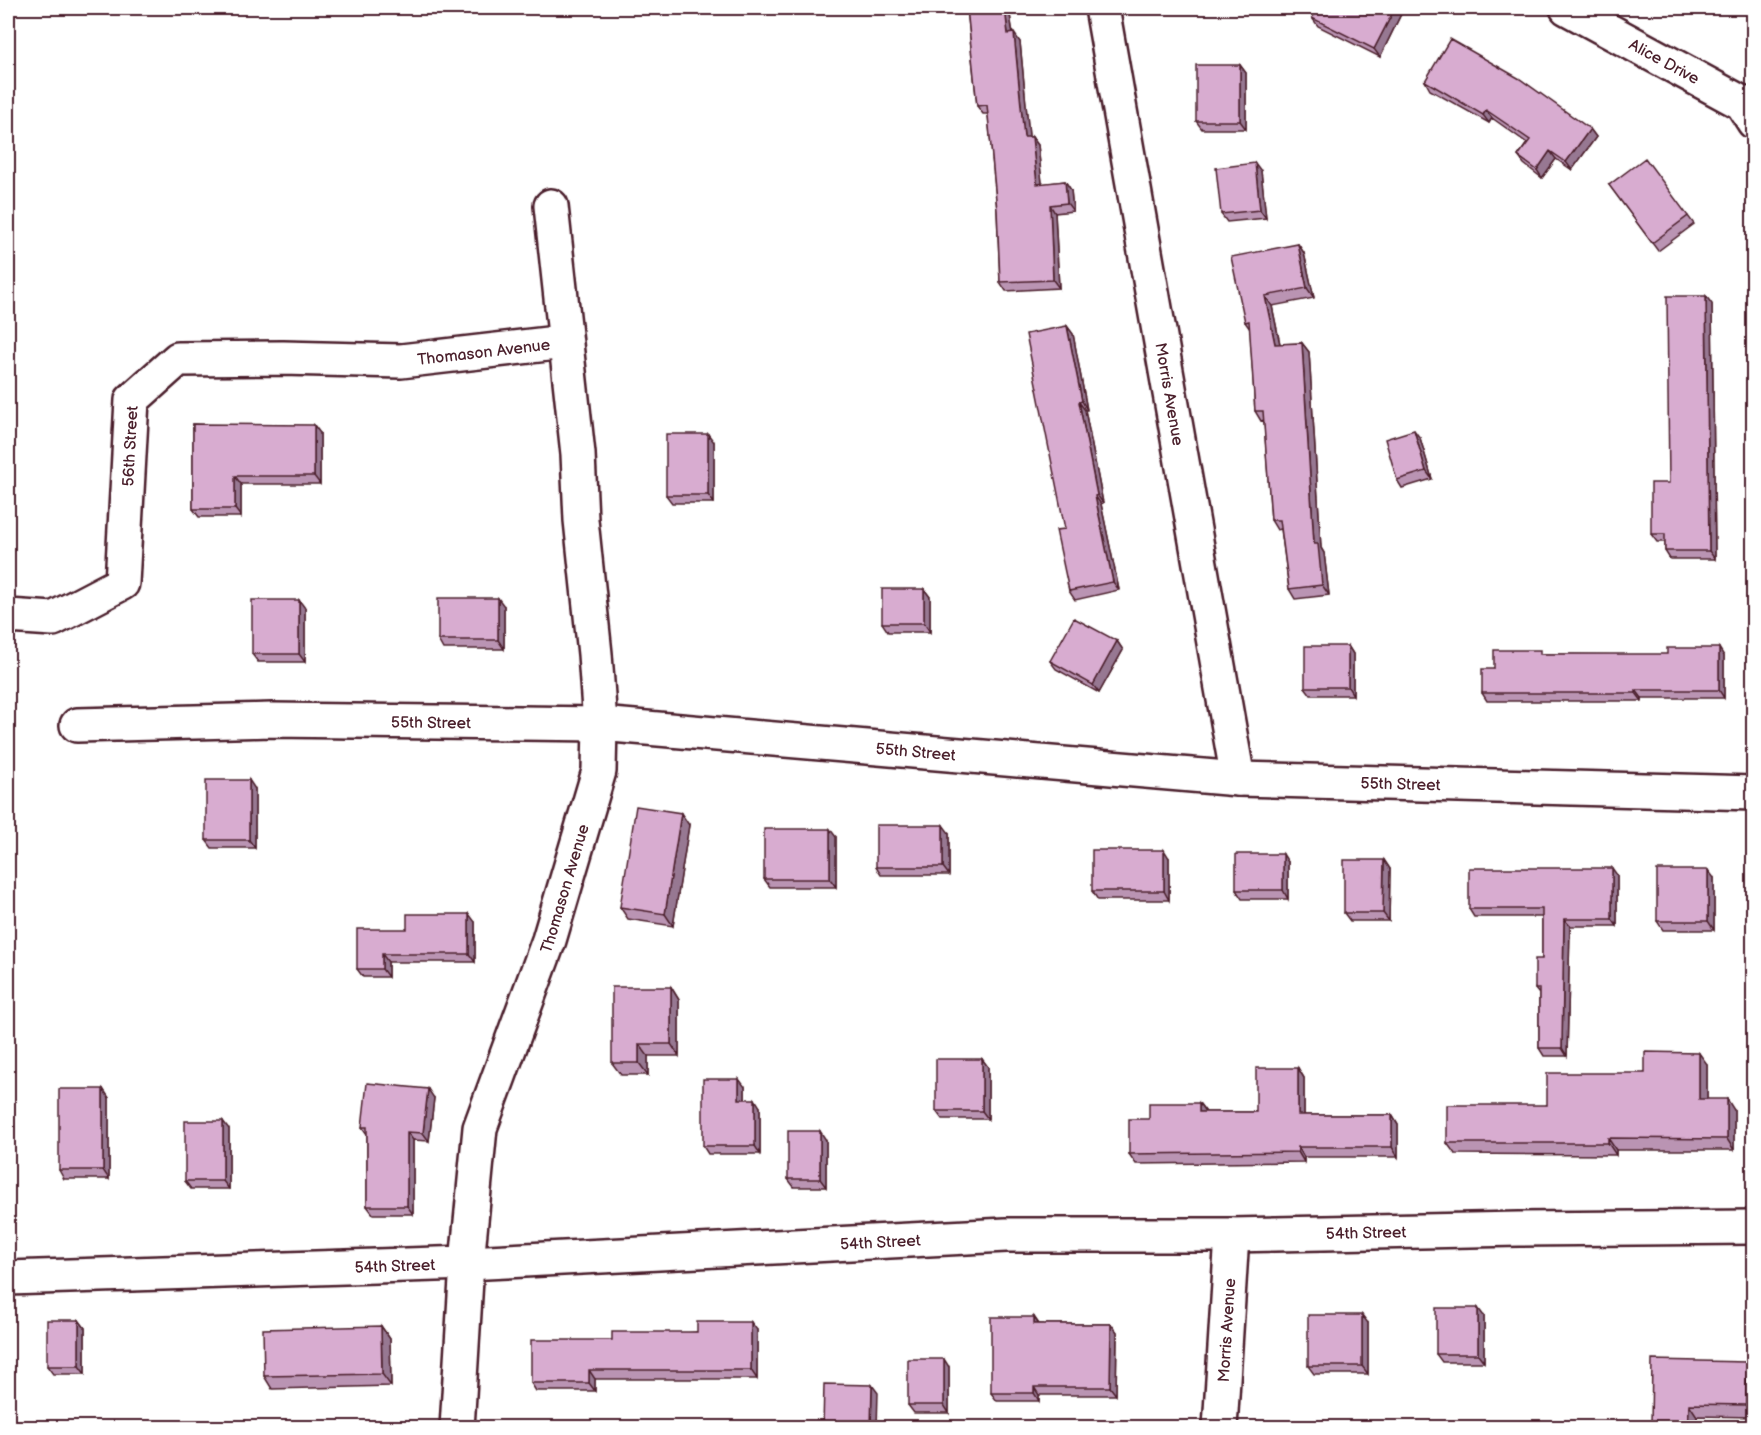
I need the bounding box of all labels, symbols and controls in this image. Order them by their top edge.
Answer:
street label: Alice Drive [1625,36,1703,89]
street label: Thomason Avenue [416,336,552,370]
street label: Morris Avenue [1150,341,1187,448]
street label: 56th Street [119,405,143,487]
street label: 55th Street [391,713,471,733]
street label: 55th Street [875,740,956,766]
street label: 55th Street [1360,774,1441,795]
street label: Thomason Avenue [537,822,594,956]
street label: 54th Street [1325,1223,1407,1244]
street label: 54th Street [839,1231,921,1255]
street label: 54th Street [354,1256,436,1278]
street label: Morris Avenue [1215,1277,1240,1383]

